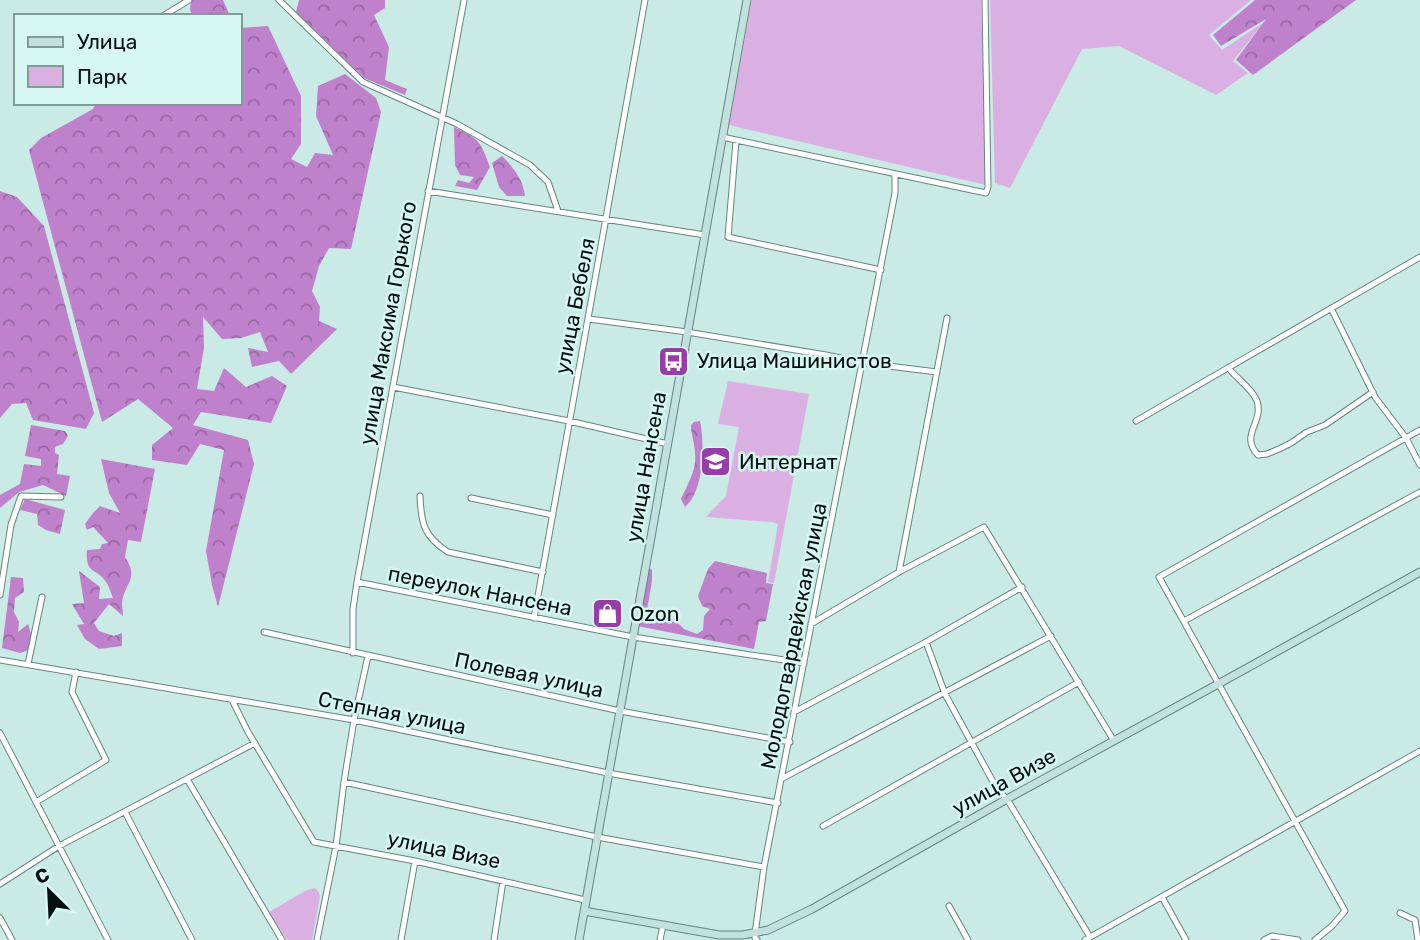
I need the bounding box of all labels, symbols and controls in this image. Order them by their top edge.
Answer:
legend [14,14,242,105]
text: Улица [77,29,137,54]
text: Парк [77,64,127,89]
street label: улица Максима Горького [354,199,421,447]
street label: улица Бебеля [549,236,600,376]
bus stop icon: Улица Машинистов [657,344,691,378]
place label: Улица Машинистов [697,348,892,373]
street label: улица Нансена [620,390,671,544]
school or university icon: Интернат [699,445,733,479]
place label: Интернат [739,449,838,474]
street label: Молодогвардейская улица [755,501,832,771]
street label: переулок Нансена [386,560,574,621]
shop icon: Ozon [590,597,624,631]
place label: Ozon [630,601,680,626]
street label: Полевая улица [453,647,606,702]
street label: Степная улица [316,686,468,739]
street label: улица Визе [947,743,1060,820]
street label: улица Визе [385,825,503,874]
north arrow [14,856,84,926]
text: С [32,863,53,889]

